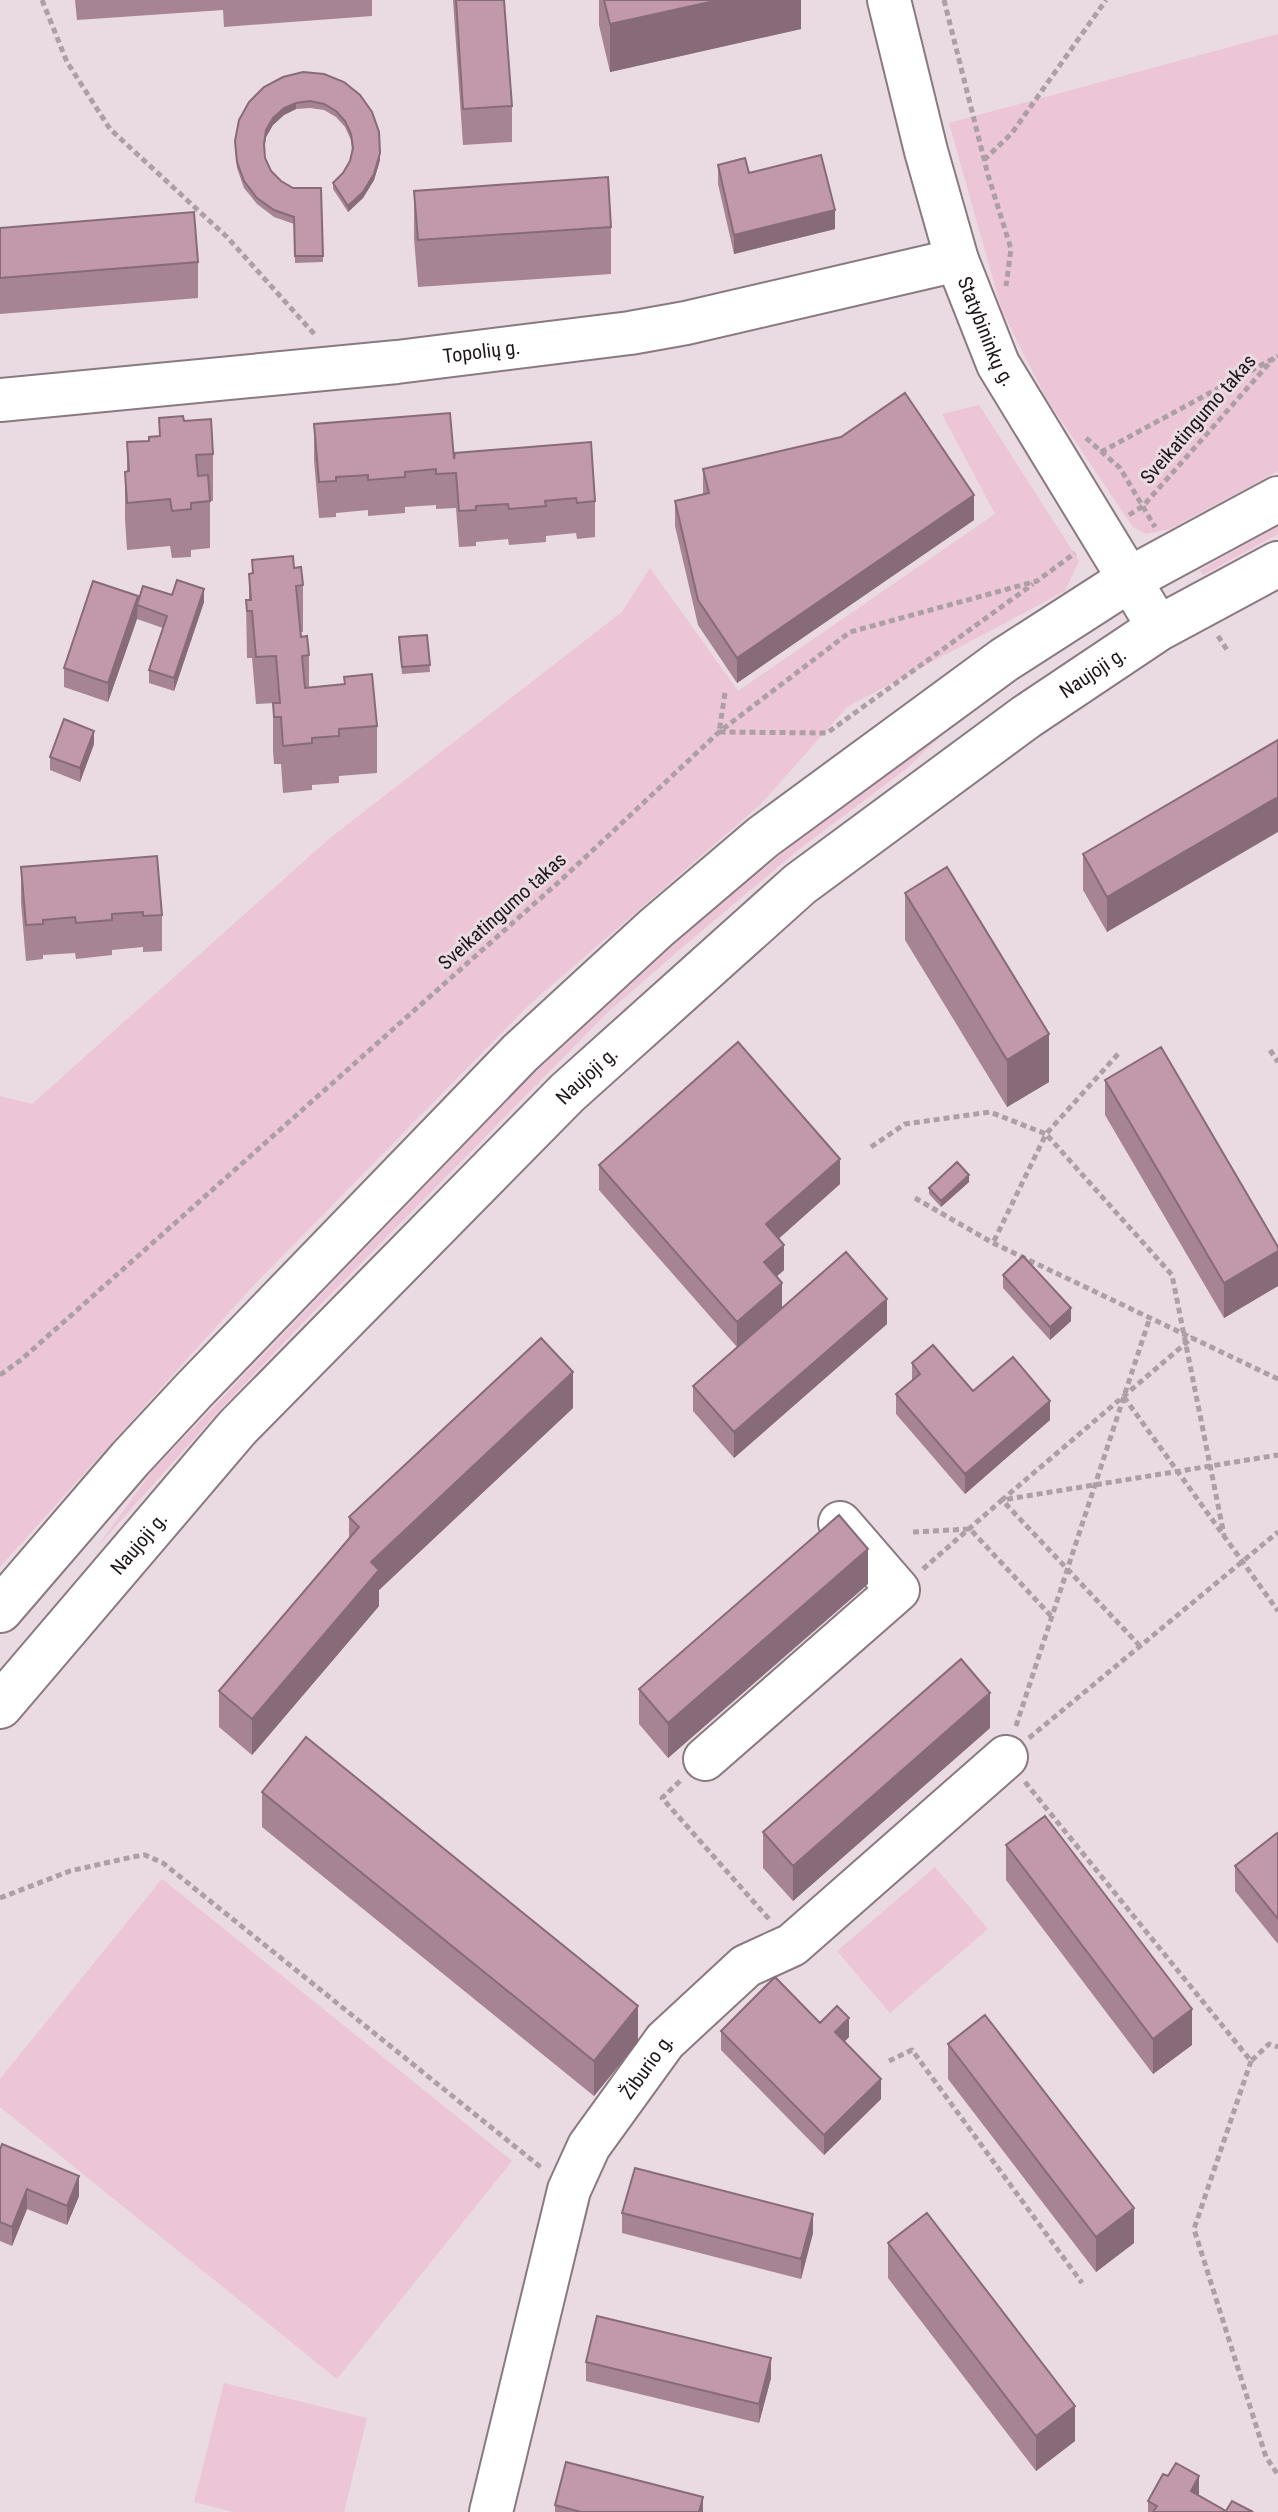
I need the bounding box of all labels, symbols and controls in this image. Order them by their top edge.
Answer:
street label: Statybininkų g. [953,273,1021,391]
street label: Topolių g. [441,335,522,368]
street label: Sveikatingumo takas [1135,349,1261,489]
street label: Naujoji g. [1055,641,1131,703]
street label: Sveikatingumo takas [433,847,571,975]
street label: Naujoji g. [551,1041,623,1109]
street label: Naujoji g. [105,1507,172,1579]
street label: Žiburio g. [615,2028,678,2104]

